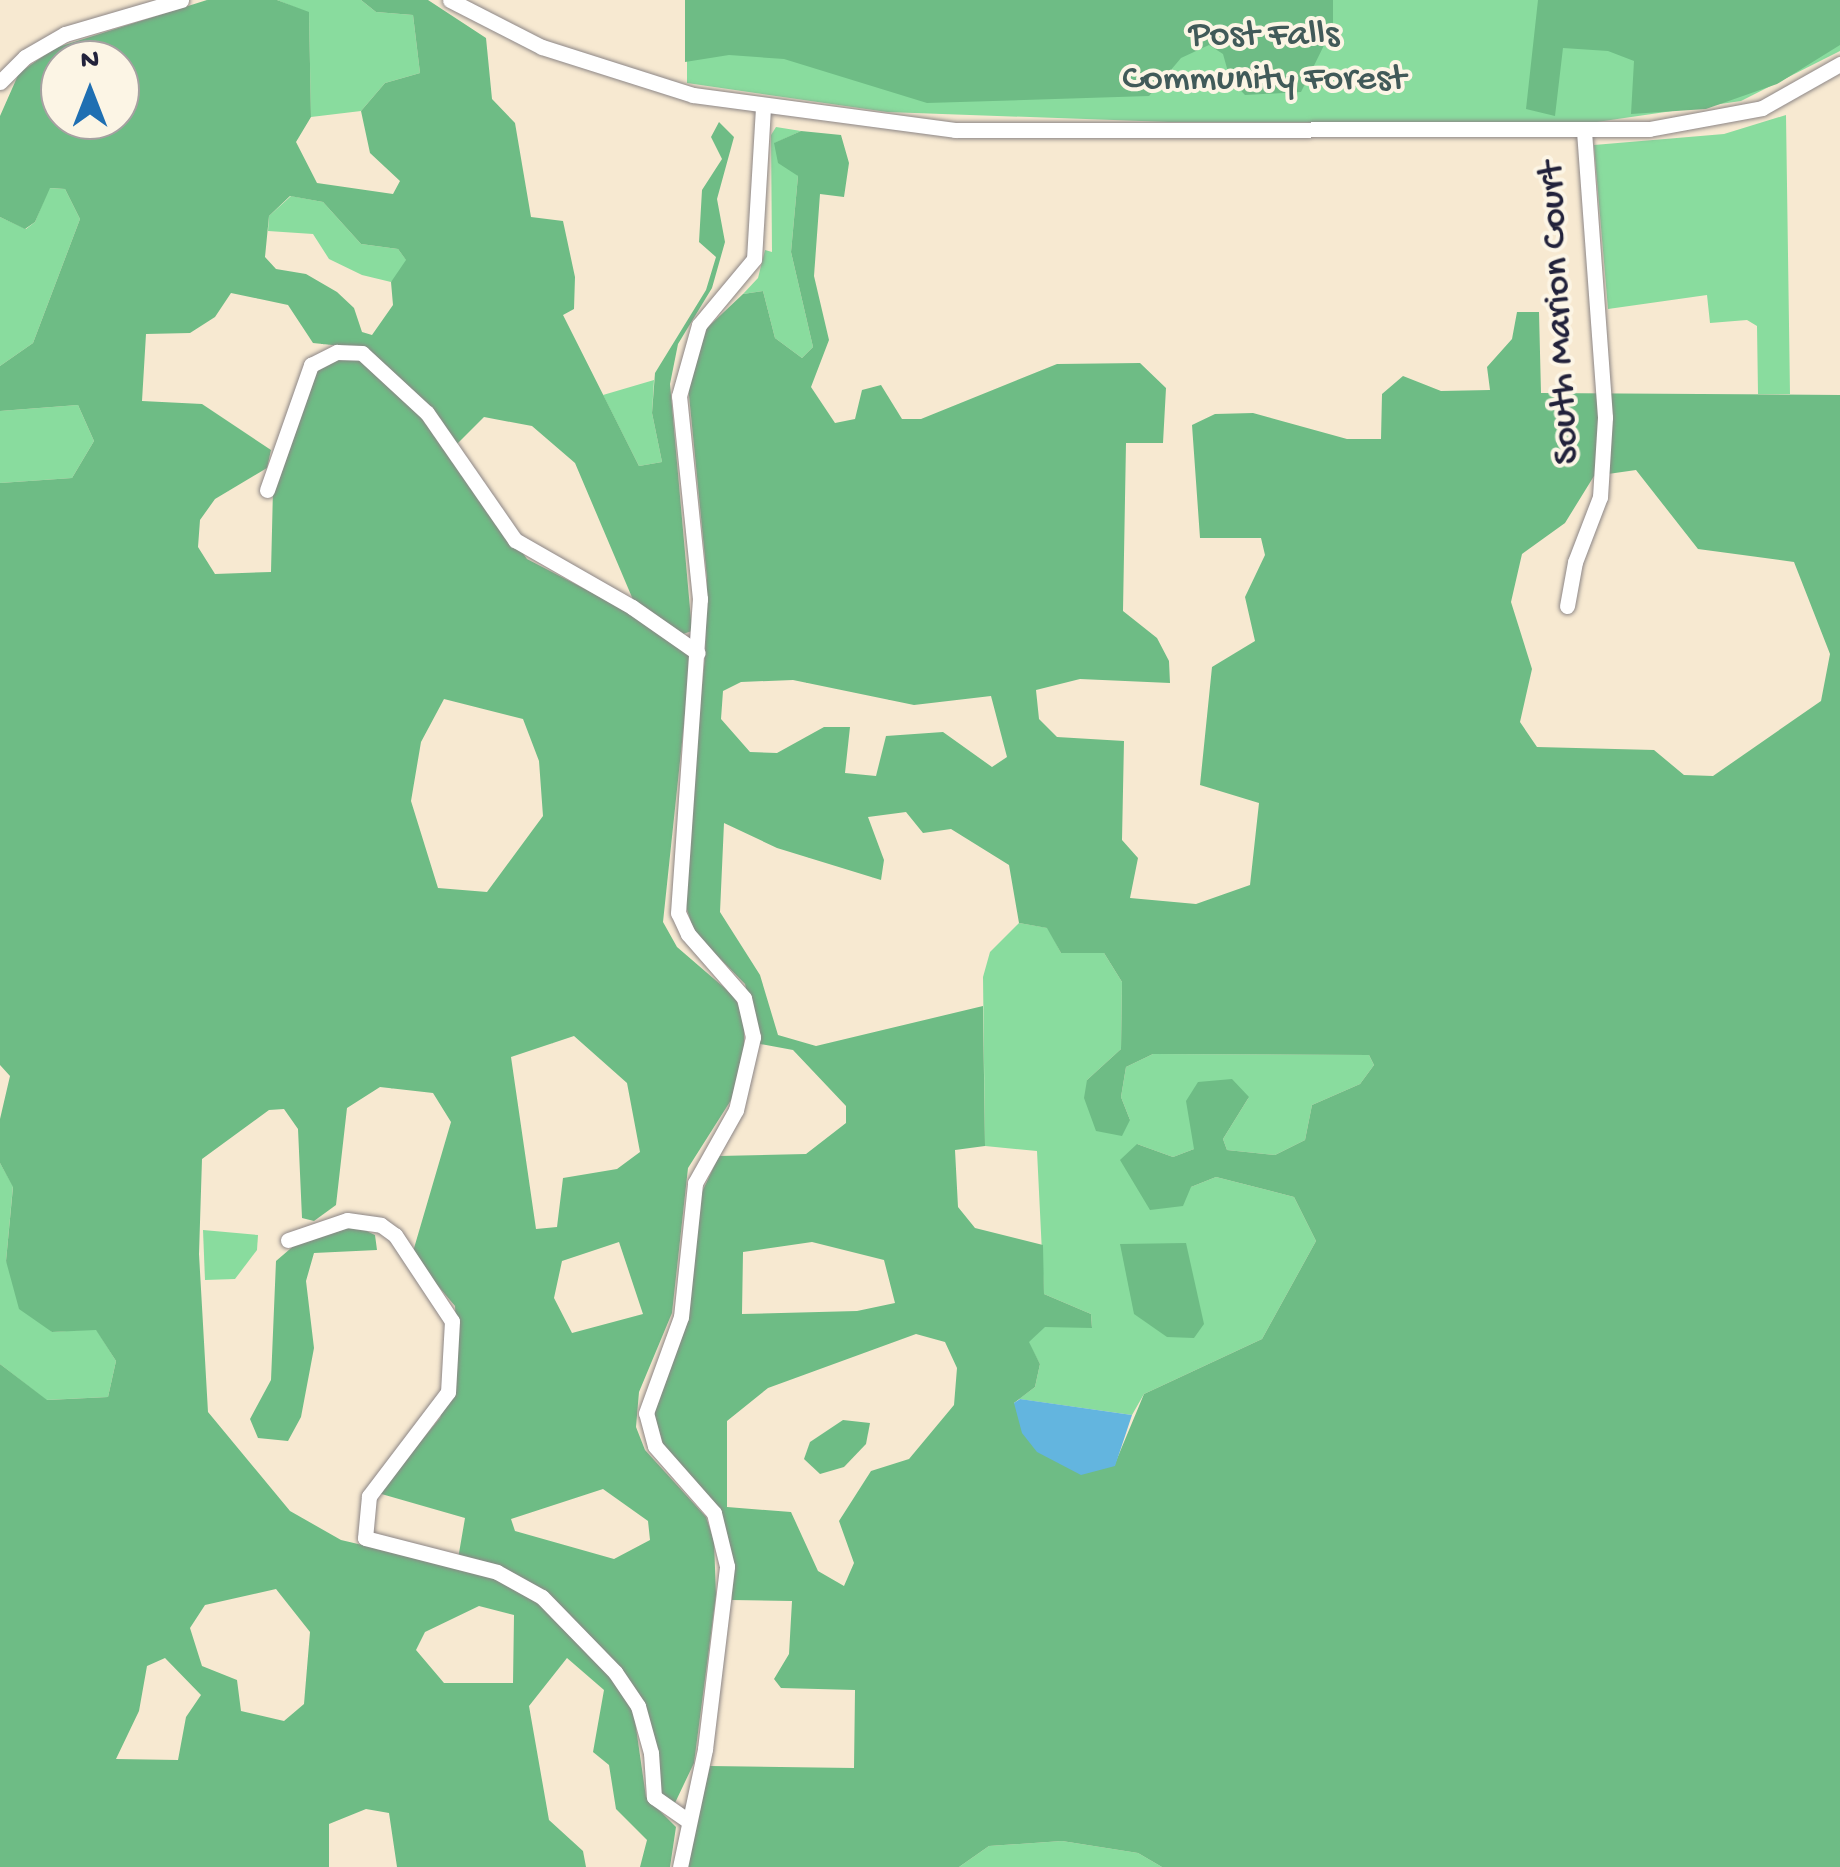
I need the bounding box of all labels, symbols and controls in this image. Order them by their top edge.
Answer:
park label: Post Falls Community Forest [1122,14,1406,103]
north arrow [40,40,140,140]
text: N [81,45,99,78]
street label: South Marion Court [1530,160,1592,466]

